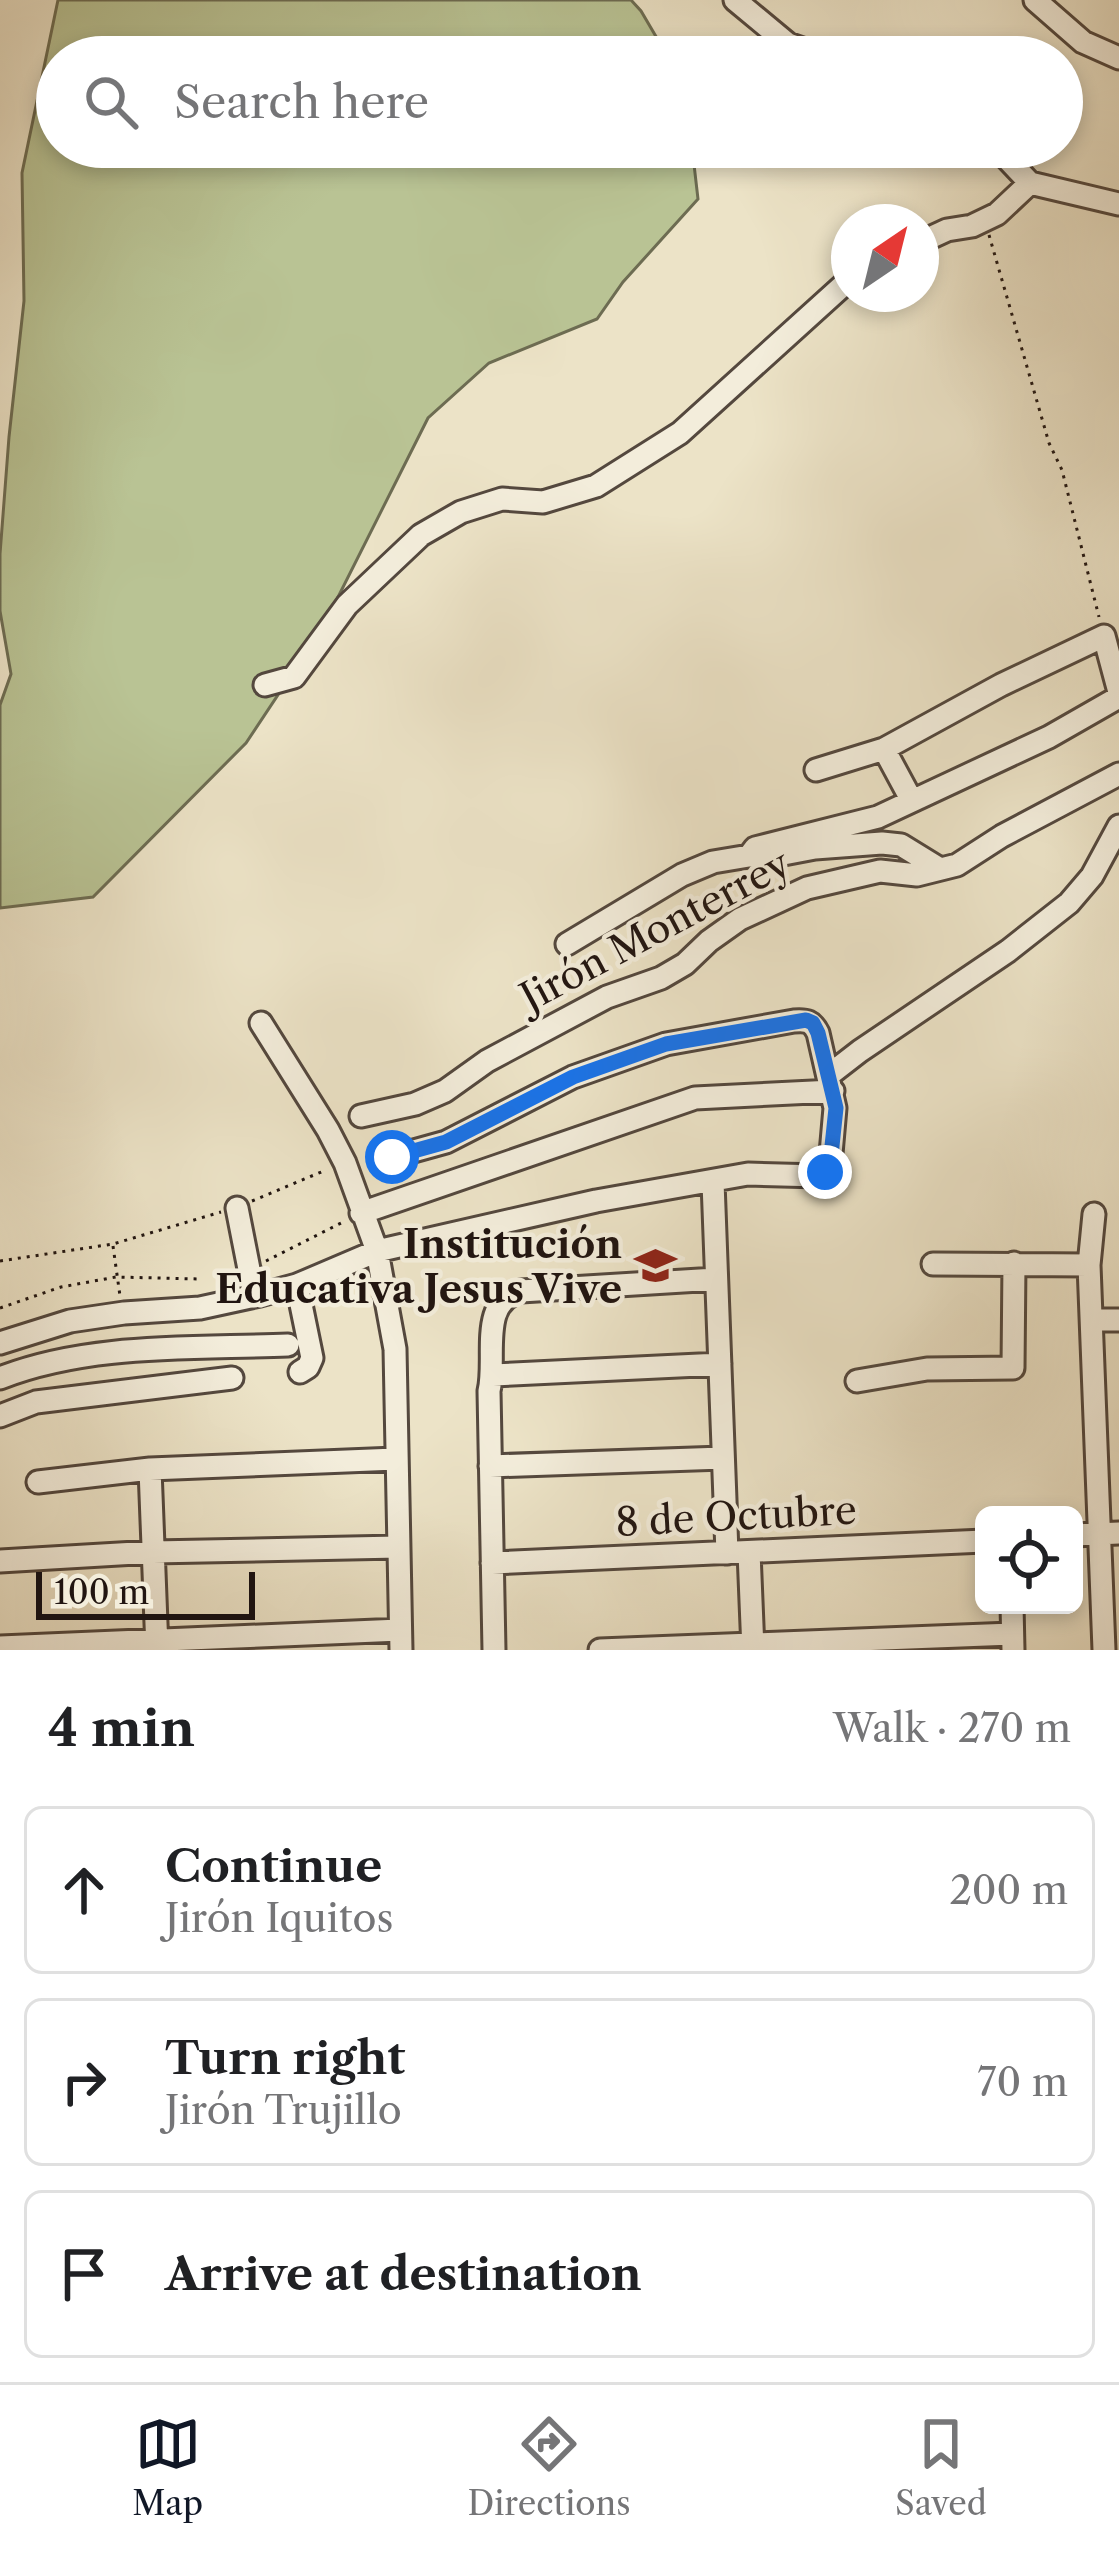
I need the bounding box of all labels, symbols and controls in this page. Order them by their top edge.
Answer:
search box [36,36,1083,168]
icon: search [78,69,144,135]
text: Search here [174,74,429,130]
north arrow [831,204,939,312]
street label: Jirón Monterrey [507,839,798,1024]
route start [365,1130,419,1184]
route end [798,1145,852,1199]
place label: Institución Educativa Jesus Vive [215,1220,622,1313]
school or university icon: Institución Educativa Jesus Vive [633,1243,679,1289]
street label: 8 de Octubre [614,1486,858,1546]
map controls [975,1506,1083,1614]
button: locate [975,1506,1083,1614]
scale bar [36,1566,255,1619]
text: 100 m [54,1572,149,1613]
text: 4 min [48,1697,195,1759]
text: Walk · 270 m [833,1704,1071,1752]
text: Continue [165,1838,382,1894]
icon: ahead [51,1857,117,1923]
text: 200 m [949,1866,1068,1914]
text: Jirón Iquitos [165,1894,393,1942]
text: Turn right [165,2030,405,2086]
icon: right [51,2049,117,2115]
text: 70 m [977,2058,1068,2106]
text: Jirón Trujillo [165,2086,402,2134]
icon: arrive [51,2241,117,2307]
text: Arrive at destination [165,2246,642,2302]
tab: Map [132,2411,203,2524]
tab: Directions [468,2411,631,2524]
tab: Saved [895,2411,987,2524]

